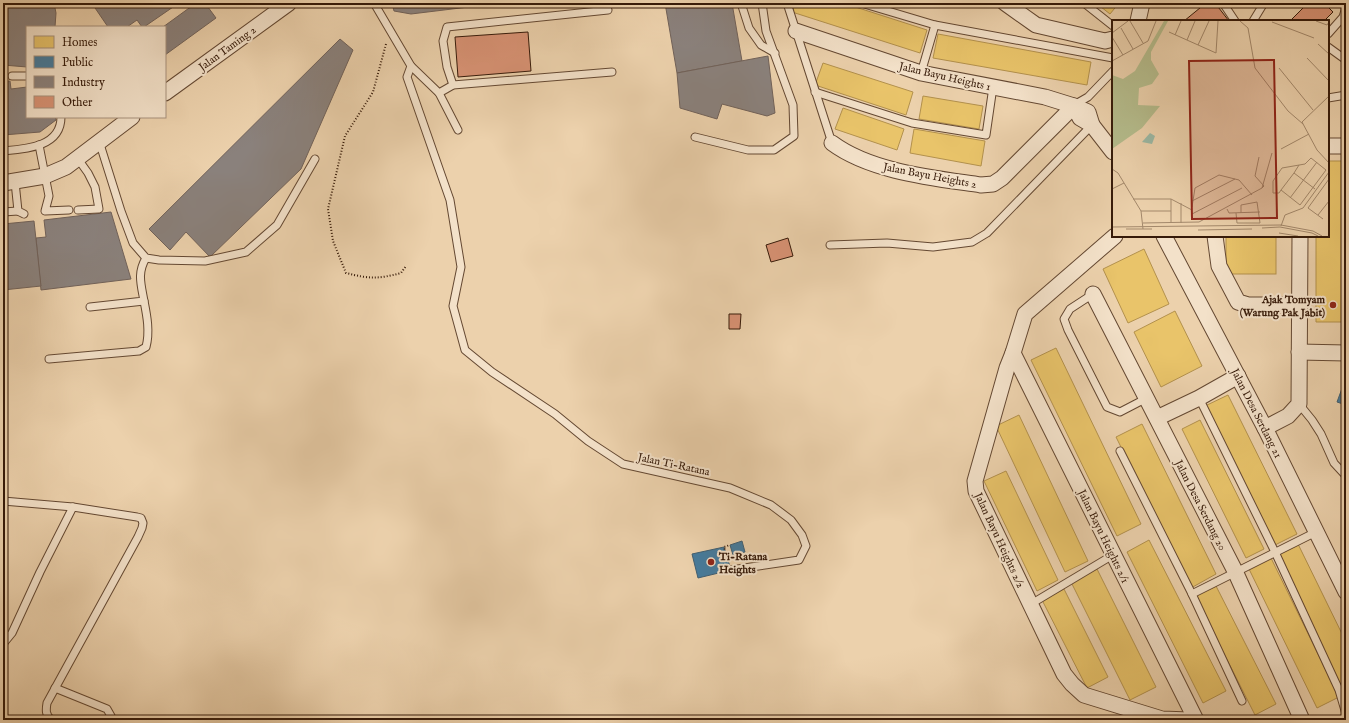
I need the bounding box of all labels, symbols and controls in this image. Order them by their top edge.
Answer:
inset map [1112,20,1329,237]
street label: Jalan Taming 2 [194,23,259,76]
legend [26,26,166,118]
text: Homes [62,35,98,50]
text: Public [62,55,93,70]
street label: Jalan Bayu Heights 1 [896,59,992,94]
text: Industry [62,75,105,90]
text: Other [62,95,93,110]
street label: Jalan Bayu Heights 2 [880,160,978,192]
place label: Ajak Tomyam (Warung Pak Jabit) [1240,293,1325,320]
marker: Ajak Tomyam (Warung Pak Jabit) [1328,300,1338,310]
street label: Jalan Desa Serdang 21 [1227,365,1285,461]
street label: Jalan Ti-Ratana [635,450,711,479]
street label: Jalan Desa Serdang 20 [1170,456,1229,553]
street label: Jalan Bayu Heights 2/1 [1073,485,1132,586]
street label: Jalan Bayu Heights 2/2 [970,489,1027,590]
place label: Ti-Ratana Heights [718,550,768,577]
marker: Ti-Ratana Heights [706,557,716,567]

